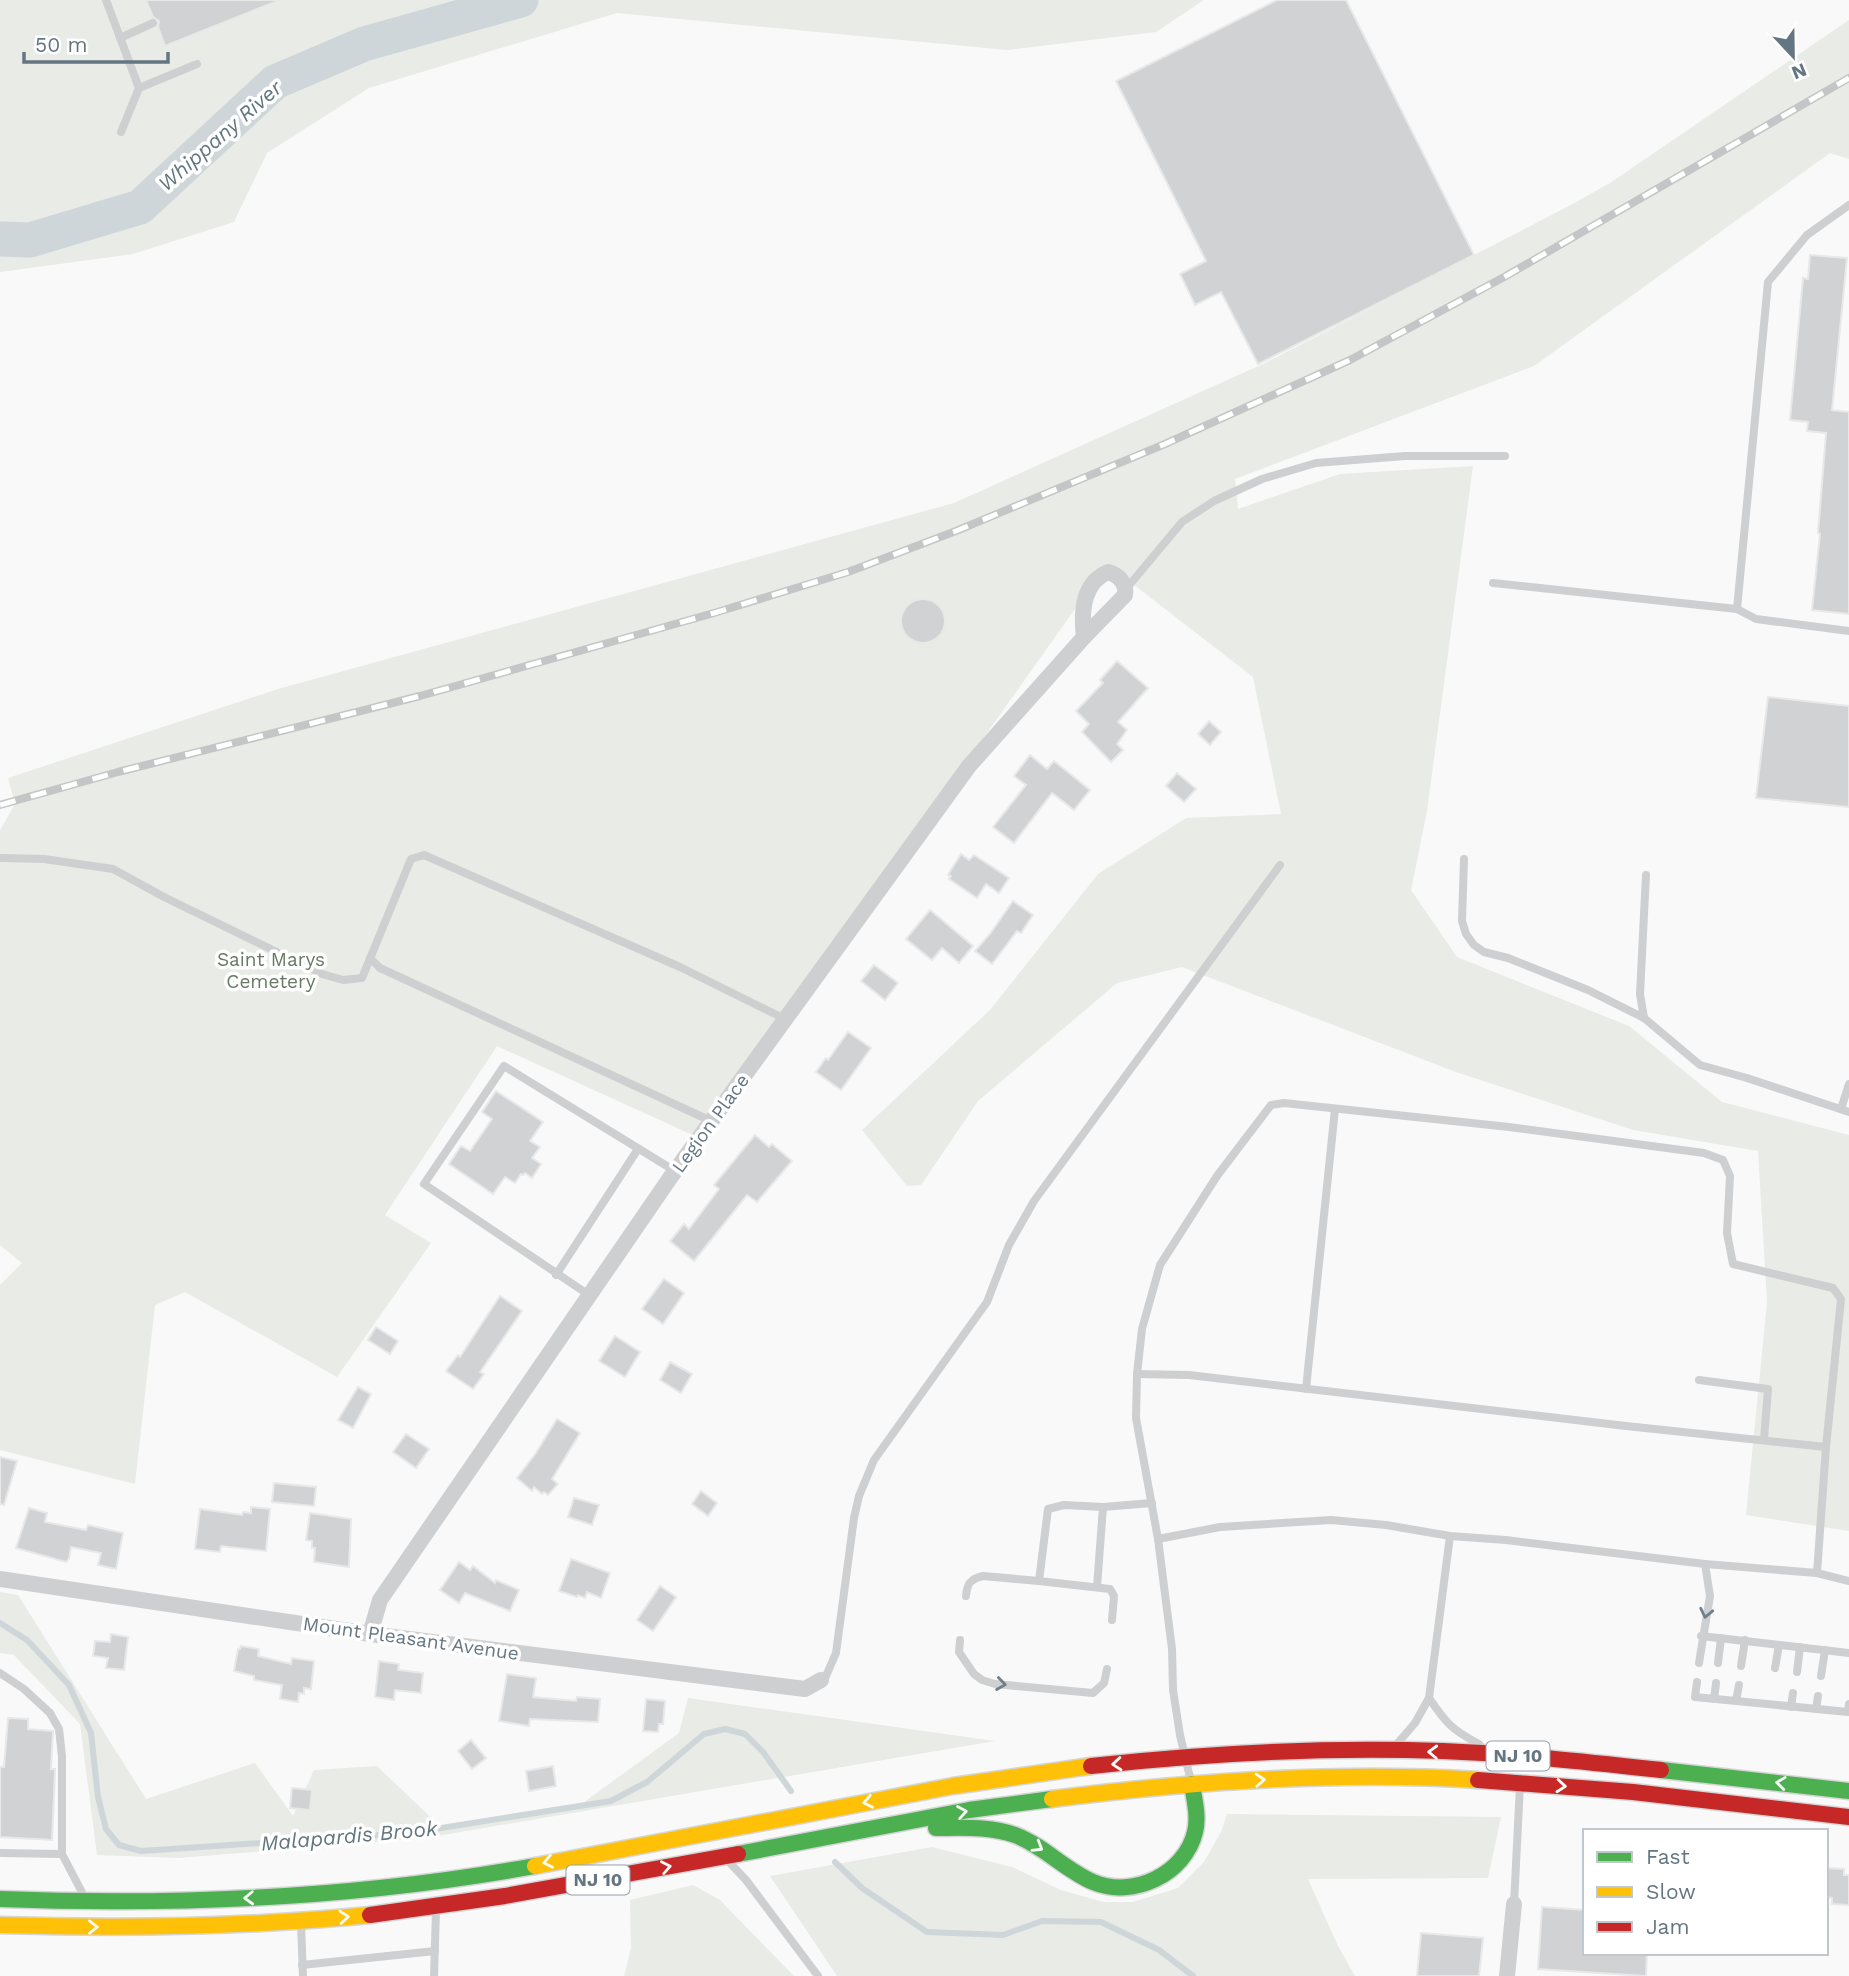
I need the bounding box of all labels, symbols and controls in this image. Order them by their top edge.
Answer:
scale bar [24,21,168,65]
north arrow [1758,21,1828,91]
text: 50 m [35,32,87,57]
text: N [1788,58,1810,85]
water label: Whippany River [153,75,287,196]
park label: Saint Marys Cemetery [217,948,325,993]
street label: Legion Place [667,1069,754,1177]
one-way arrow [1700,1607,1715,1619]
street label: Mount Pleasant Avenue [302,1612,520,1665]
one-way arrow [995,1676,1007,1691]
road number: NJ 10 [1486,1742,1550,1770]
one-way arrow [1427,1745,1438,1760]
one-way arrow [1111,1756,1122,1771]
one-way arrow [1255,1773,1266,1788]
one-way arrow [1775,1776,1787,1791]
one-way arrow [1555,1778,1566,1793]
one-way arrow [862,1794,874,1809]
one-way arrow [956,1805,968,1820]
water label: Malapardis Brook [260,1815,439,1856]
legend [1583,1829,1828,1955]
one-way arrow [1031,1838,1044,1851]
text: Fast [1646,1844,1690,1869]
one-way arrow [542,1854,554,1869]
one-way arrow [660,1860,672,1875]
road number: NJ 10 [566,1866,630,1894]
text: Slow [1646,1879,1696,1904]
one-way arrow [244,1890,254,1906]
one-way arrow [339,1910,350,1925]
text: Jam [1646,1914,1689,1939]
one-way arrow [88,1919,98,1935]

